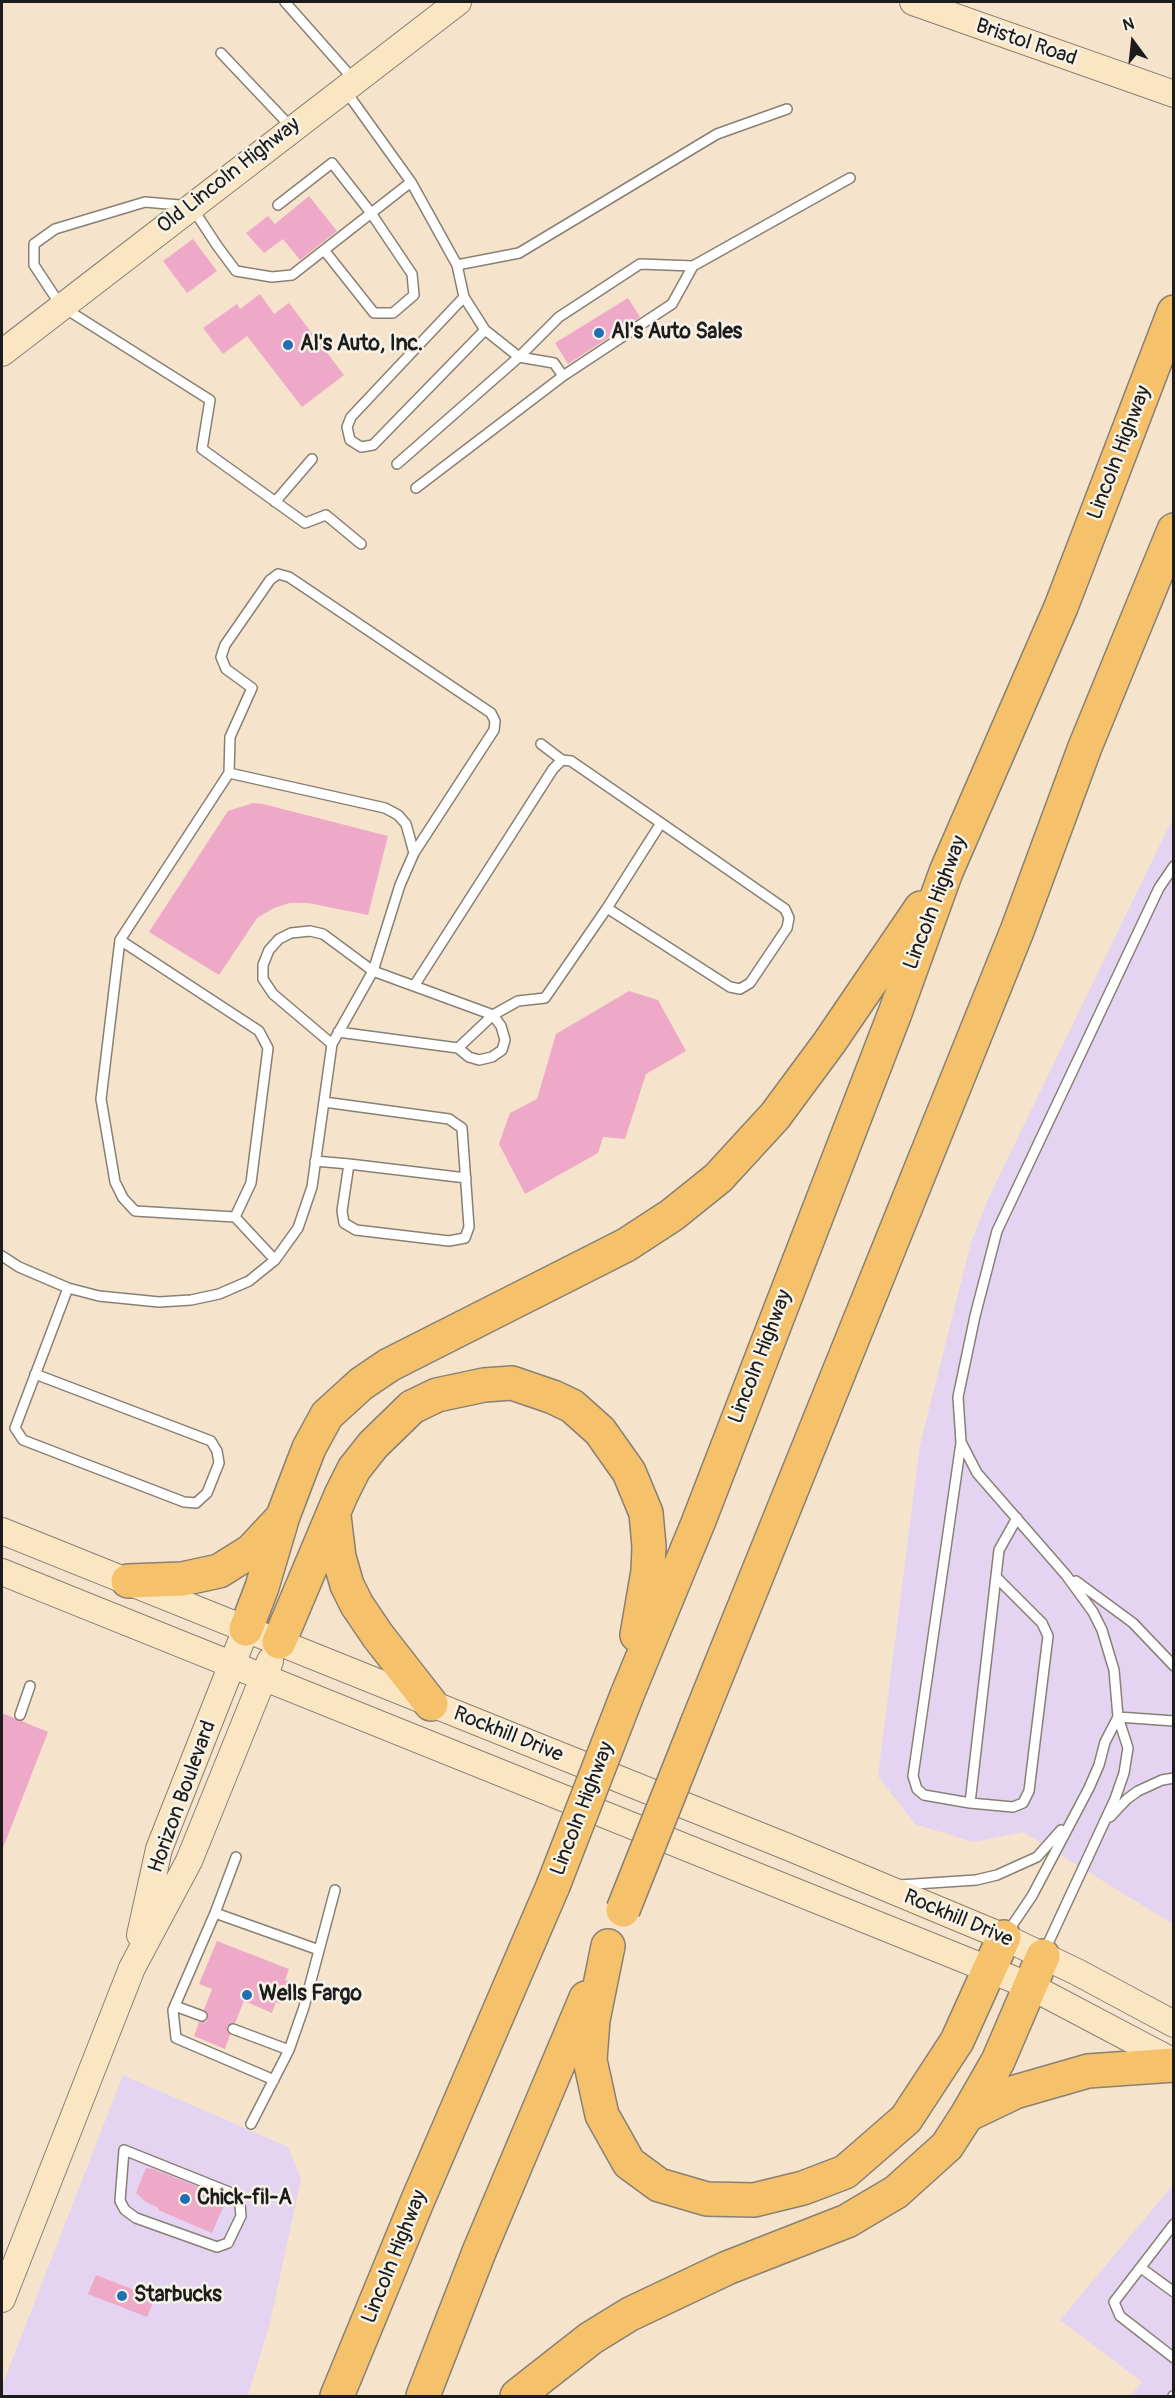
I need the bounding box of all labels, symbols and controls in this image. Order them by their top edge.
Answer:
north arrow [1103,12,1163,72]
street label: Bristol Road [972,14,1080,72]
text: N [1121,14,1136,36]
street label: Old Lincoln Highway [153,112,305,240]
place label: Al's Auto Sales [611,320,742,346]
marker: Al's Auto Sales [592,326,606,340]
place label: Al's Auto, Inc. [300,332,423,358]
marker: Al's Auto, Inc. [281,338,295,352]
street label: Lincoln Highway [1083,383,1157,523]
street label: Lincoln Highway [899,833,973,973]
street label: Lincoln Highway [724,1287,798,1427]
street label: Rockhill Drive [449,1702,567,1768]
street label: Horizon Boulevard [144,1718,222,1876]
street label: Lincoln Highway [546,1739,620,1879]
street label: Rockhill Drive [900,1885,1016,1953]
place label: Wells Fargo [259,1982,362,2008]
marker: Wells Fargo [240,1988,254,2002]
place label: Chick-fil-A [197,2186,292,2212]
street label: Lincoln Highway [357,2187,433,2327]
marker: Chick-fil-A [178,2192,192,2206]
place label: Starbucks [134,2283,222,2309]
marker: Starbucks [115,2289,129,2303]

